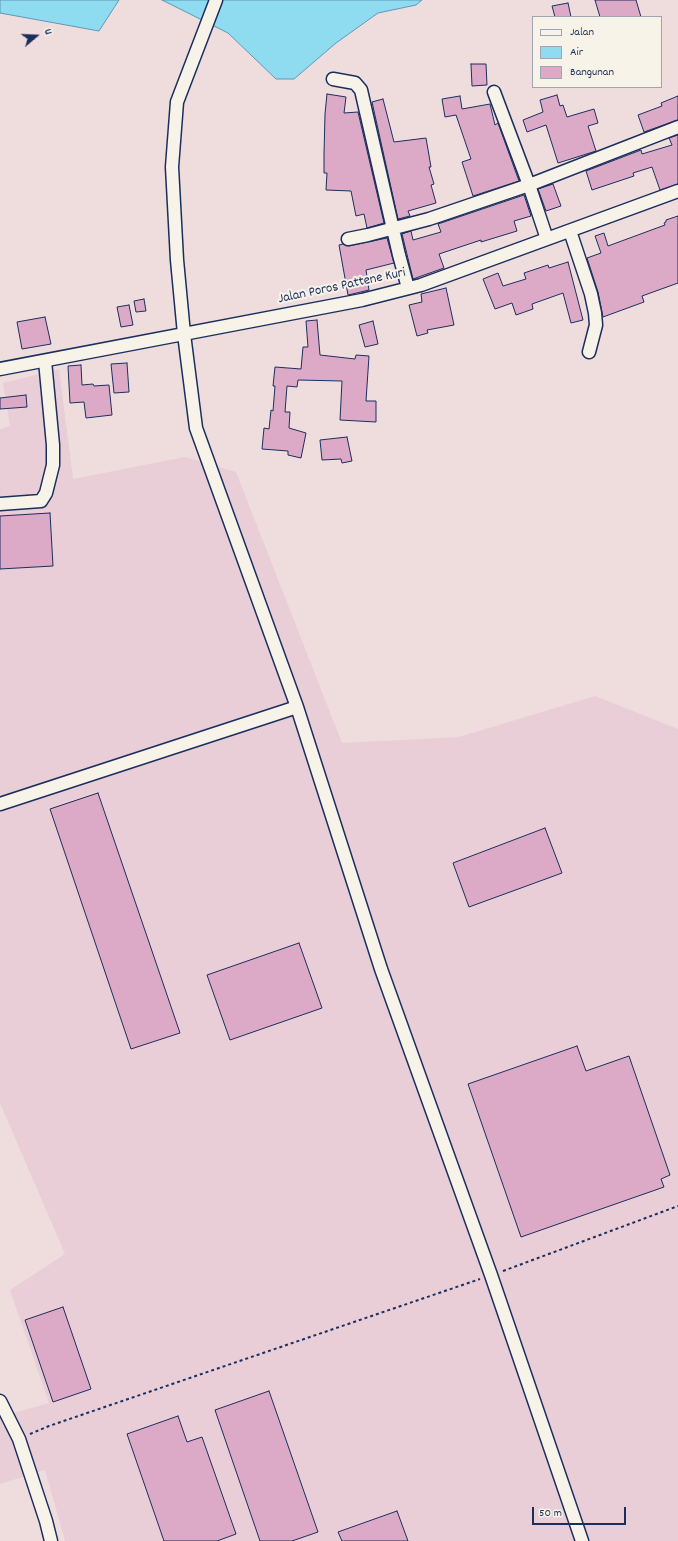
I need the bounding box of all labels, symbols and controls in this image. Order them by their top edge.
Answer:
north arrow [16,16,56,56]
legend [532,16,662,88]
text: Jalan [570,24,594,41]
text: U [39,27,56,37]
text: Air [570,44,583,61]
text: Bangunan [570,64,614,81]
street label: Jalan Poros Pattene Kuri [277,265,407,309]
scale bar [534,1499,628,1525]
text: 50 m [539,1505,562,1522]

